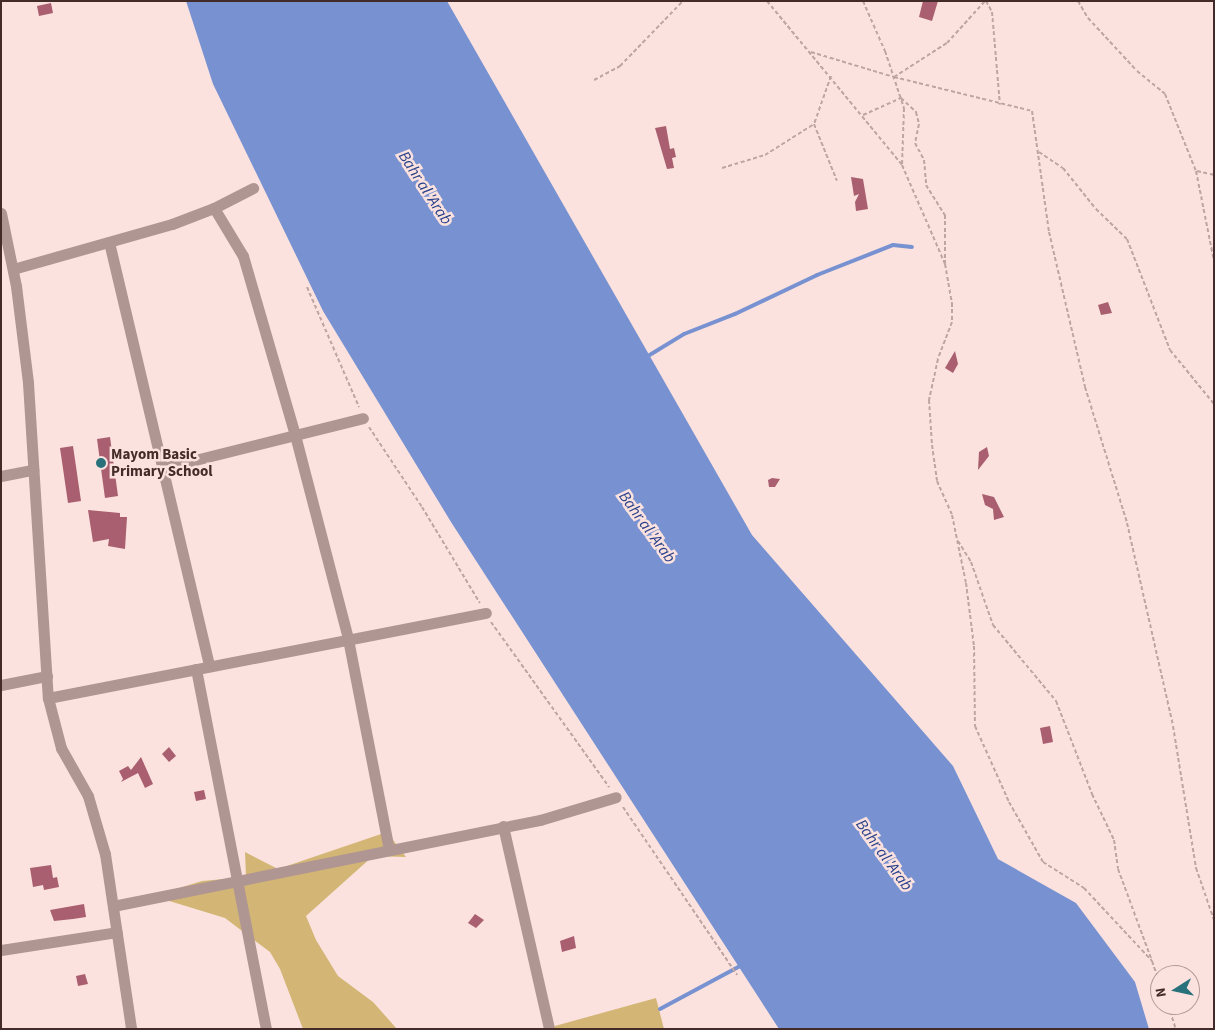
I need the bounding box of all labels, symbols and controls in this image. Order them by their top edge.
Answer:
water label: Bahr al 'Arab [394,148,456,228]
place label: Mayom Basic Primary School [111,445,213,480]
marker: Mayom Basic Primary School [95,457,107,469]
water label: Bahr al 'Arab [615,487,679,567]
water label: Bahr al 'Arab [852,815,916,895]
north arrow [1150,965,1200,1015]
text: N [1151,986,1172,999]

